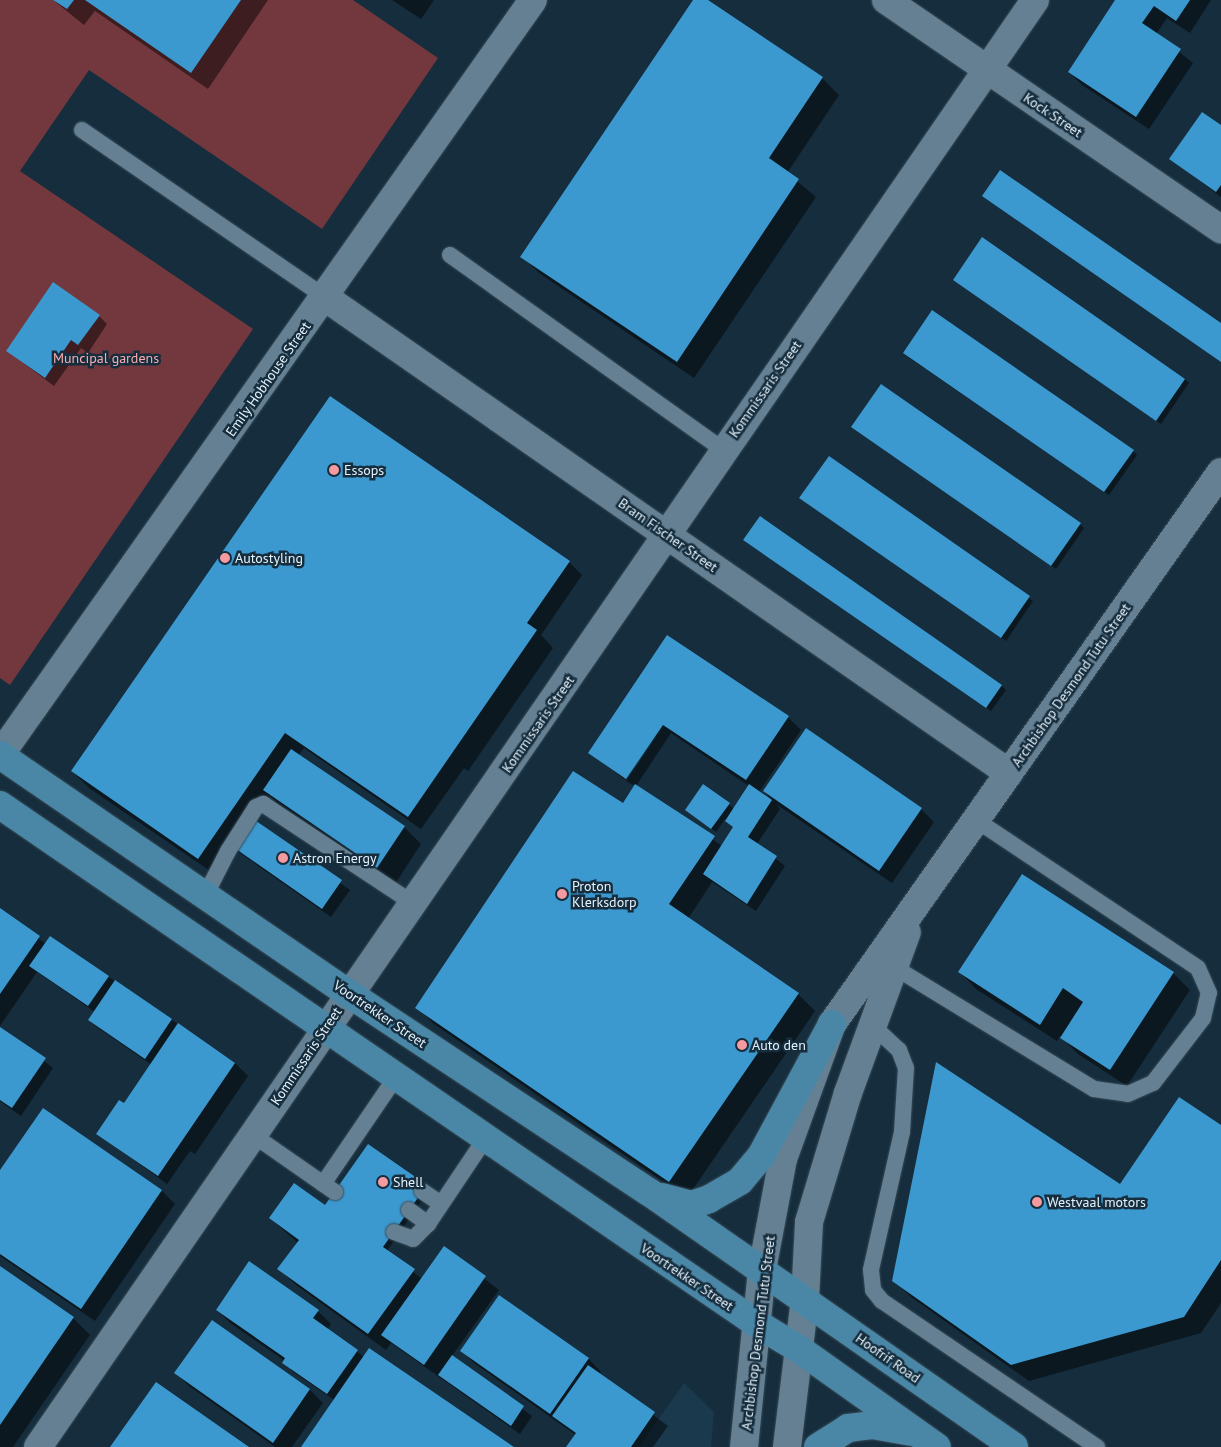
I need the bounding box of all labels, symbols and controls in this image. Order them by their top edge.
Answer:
street label: Kock Street [1020,89,1086,141]
street label: Emily Hobhouse Street [222,318,314,440]
street label: Kommissaris Street [725,337,805,441]
park label: Muncipal gardens [53,350,159,366]
place label: Essops [344,462,384,478]
marker: Essops [328,464,340,476]
street label: Bram Fischer Street [615,495,721,575]
place label: Autostyling [235,550,303,566]
marker: Autostyling [219,552,231,564]
street label: Archbishop Desmond Tutu Street [1008,600,1134,770]
street label: Kommissaris Street [498,672,578,776]
place label: Astron Energy [293,850,377,866]
marker: Astron Energy [277,852,289,864]
place label: Proton Klerksdorp [572,878,636,910]
marker: Proton Klerksdorp [556,888,568,900]
street label: Voortrekker Street [330,977,430,1051]
street label: Kommissaris Street [267,1004,345,1108]
place label: Auto den [752,1037,806,1053]
marker: Auto den [736,1039,748,1051]
place label: Shell [393,1174,423,1190]
marker: Shell [377,1176,389,1188]
place label: Westvaal motors [1047,1194,1146,1210]
marker: Westvaal motors [1031,1196,1043,1208]
street label: Archbishop Desmond Tutu Street [738,1235,778,1431]
street label: Voortrekker Street [637,1240,737,1314]
street label: Hoofrif Road [852,1330,924,1386]

